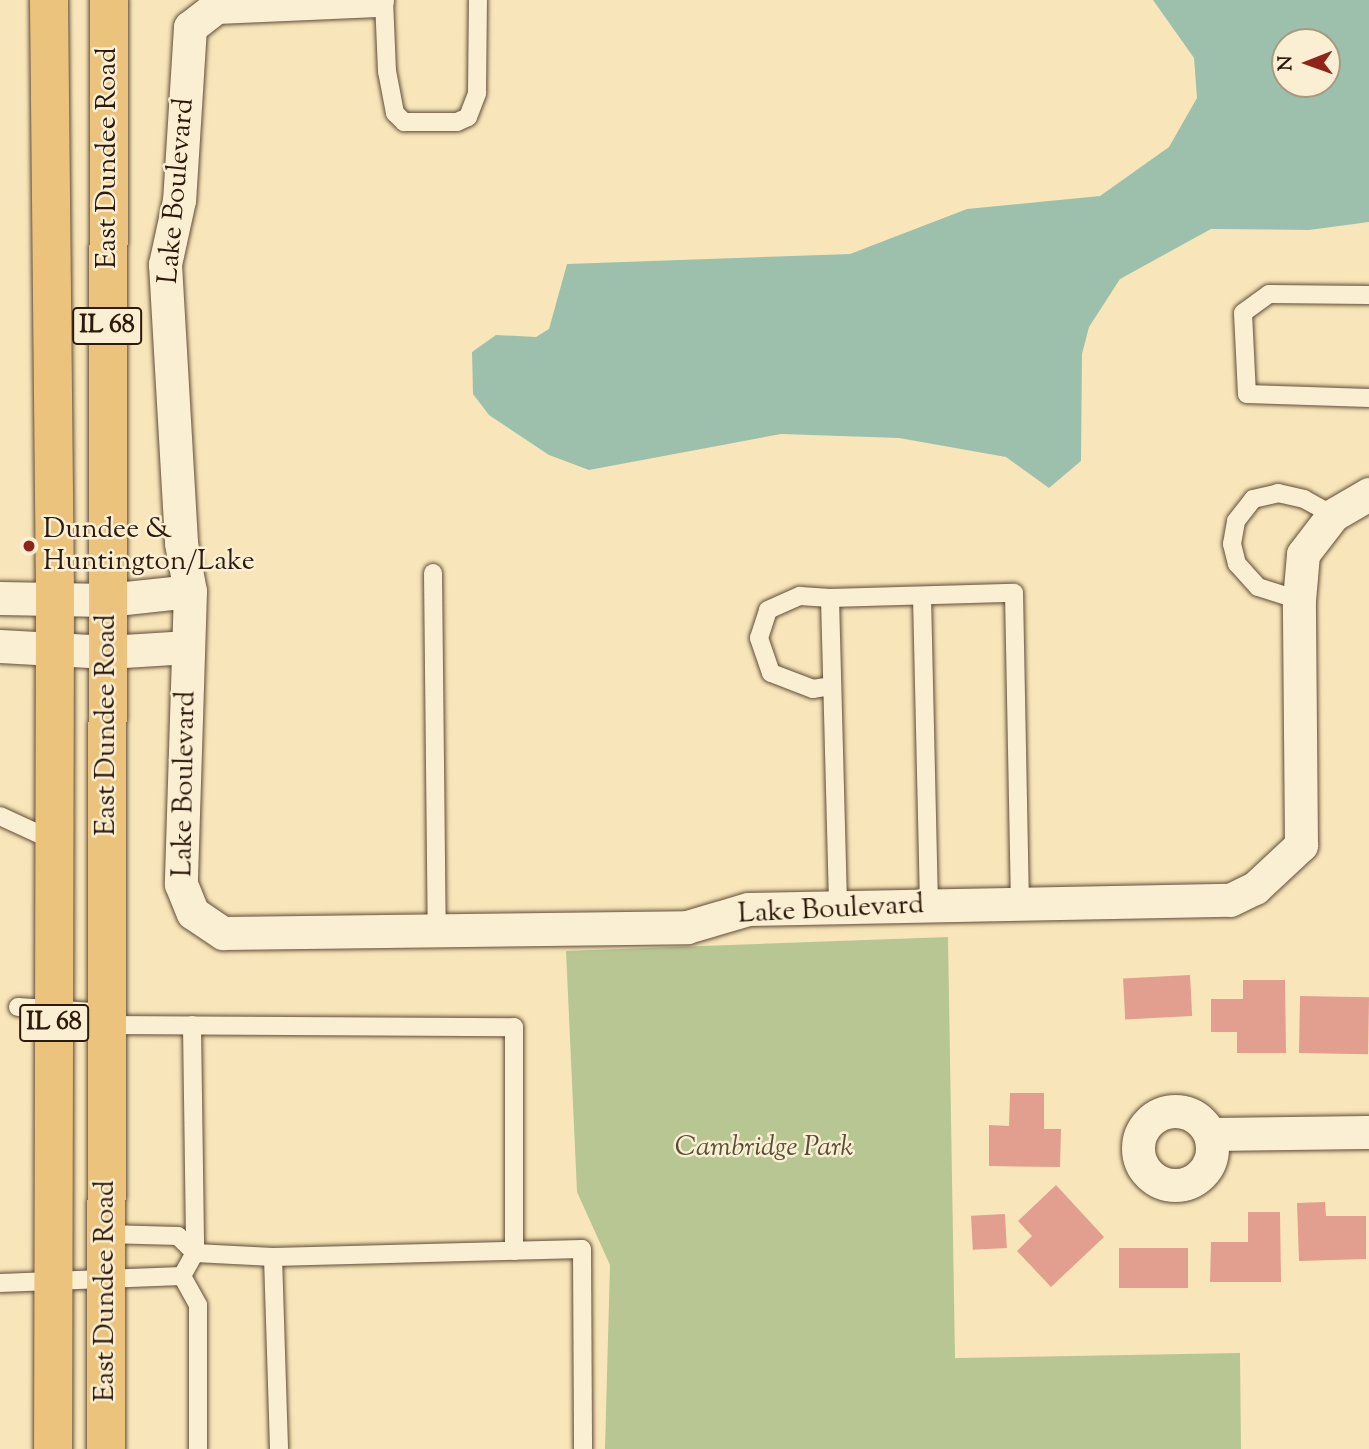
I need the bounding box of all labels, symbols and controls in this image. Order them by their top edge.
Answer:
north arrow [1271,28,1341,98]
street label: East Dundee Road [91,47,125,269]
text: N [1273,56,1300,71]
street label: Lake Boulevard [152,97,202,285]
road number: IL 68 [72,304,142,348]
place label: Dundee & Huntington/Lake [43,513,255,579]
marker: Dundee & Huntington/Lake [21,538,37,554]
street label: East Dundee Road [90,614,124,836]
street label: Lake Boulevard [167,691,203,877]
street label: Lake Boulevard [737,888,925,932]
road number: IL 68 [19,1000,89,1046]
park label: Cambridge Park [675,1131,853,1165]
street label: East Dundee Road [89,1180,123,1402]

